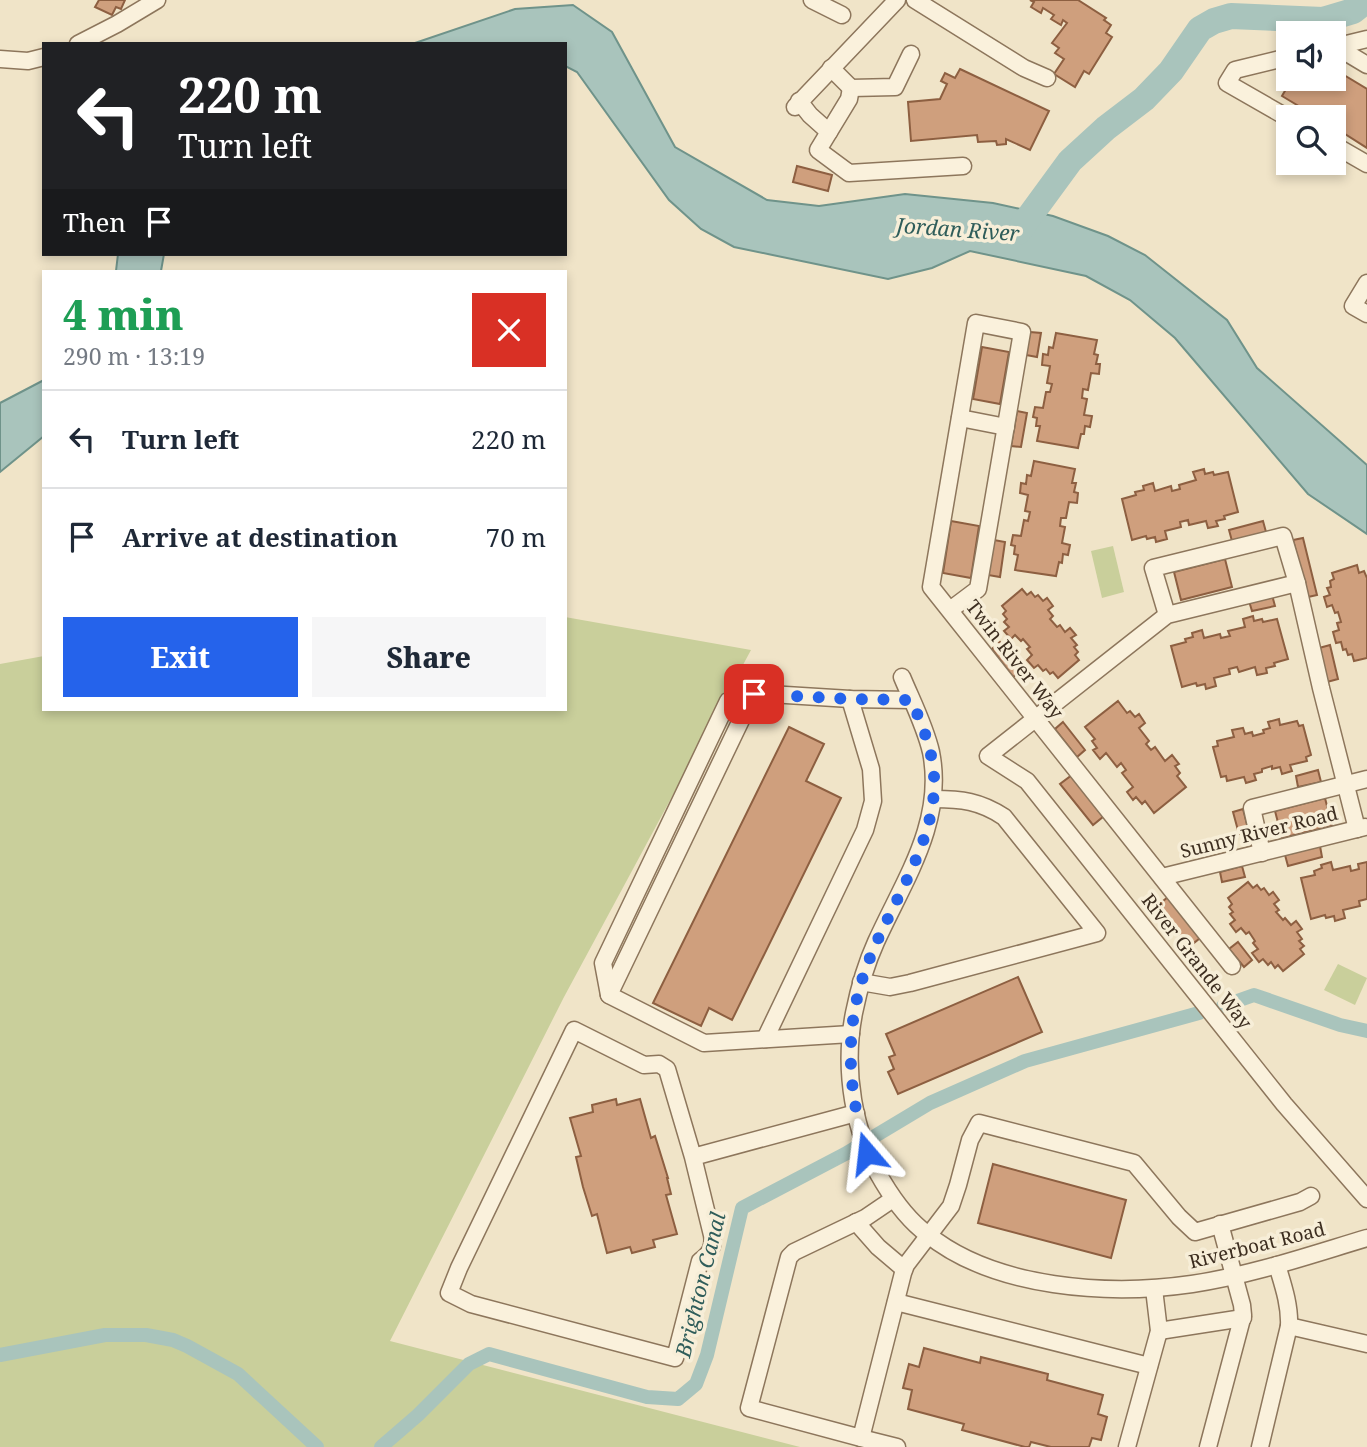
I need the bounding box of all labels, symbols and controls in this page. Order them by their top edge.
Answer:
map controls [1276,21,1346,175]
button: sound [1276,21,1346,91]
text: 220 m [178,61,322,127]
icon: left [63,70,154,161]
button: search [1276,105,1346,175]
text: Turn left [178,124,312,167]
icon: arrive [140,203,178,241]
text: Then [63,204,126,240]
water label: Jordan River [892,210,1021,247]
text: 4 min [63,285,184,342]
button: close [472,293,546,367]
text: 290 m · 13:19 [63,340,205,372]
icon: left [63,420,101,458]
text: Turn left [122,421,239,457]
text: 220 m [471,421,546,457]
icon: arrive [63,518,101,556]
text: Arrive at destination [122,519,398,555]
text: 70 m [486,519,546,555]
street label: Twin River Way [960,594,1070,724]
button: Exit [63,617,298,697]
button: Share [312,617,546,697]
pin [724,664,784,724]
icon: arrive [735,675,773,713]
street label: Sunny River Road [1177,800,1341,864]
street label: River Grande Way [1136,888,1258,1034]
position arrow [830,1116,904,1190]
water label: Brighton Canal [668,1209,732,1361]
street label: Riverboat Road [1186,1215,1328,1274]

